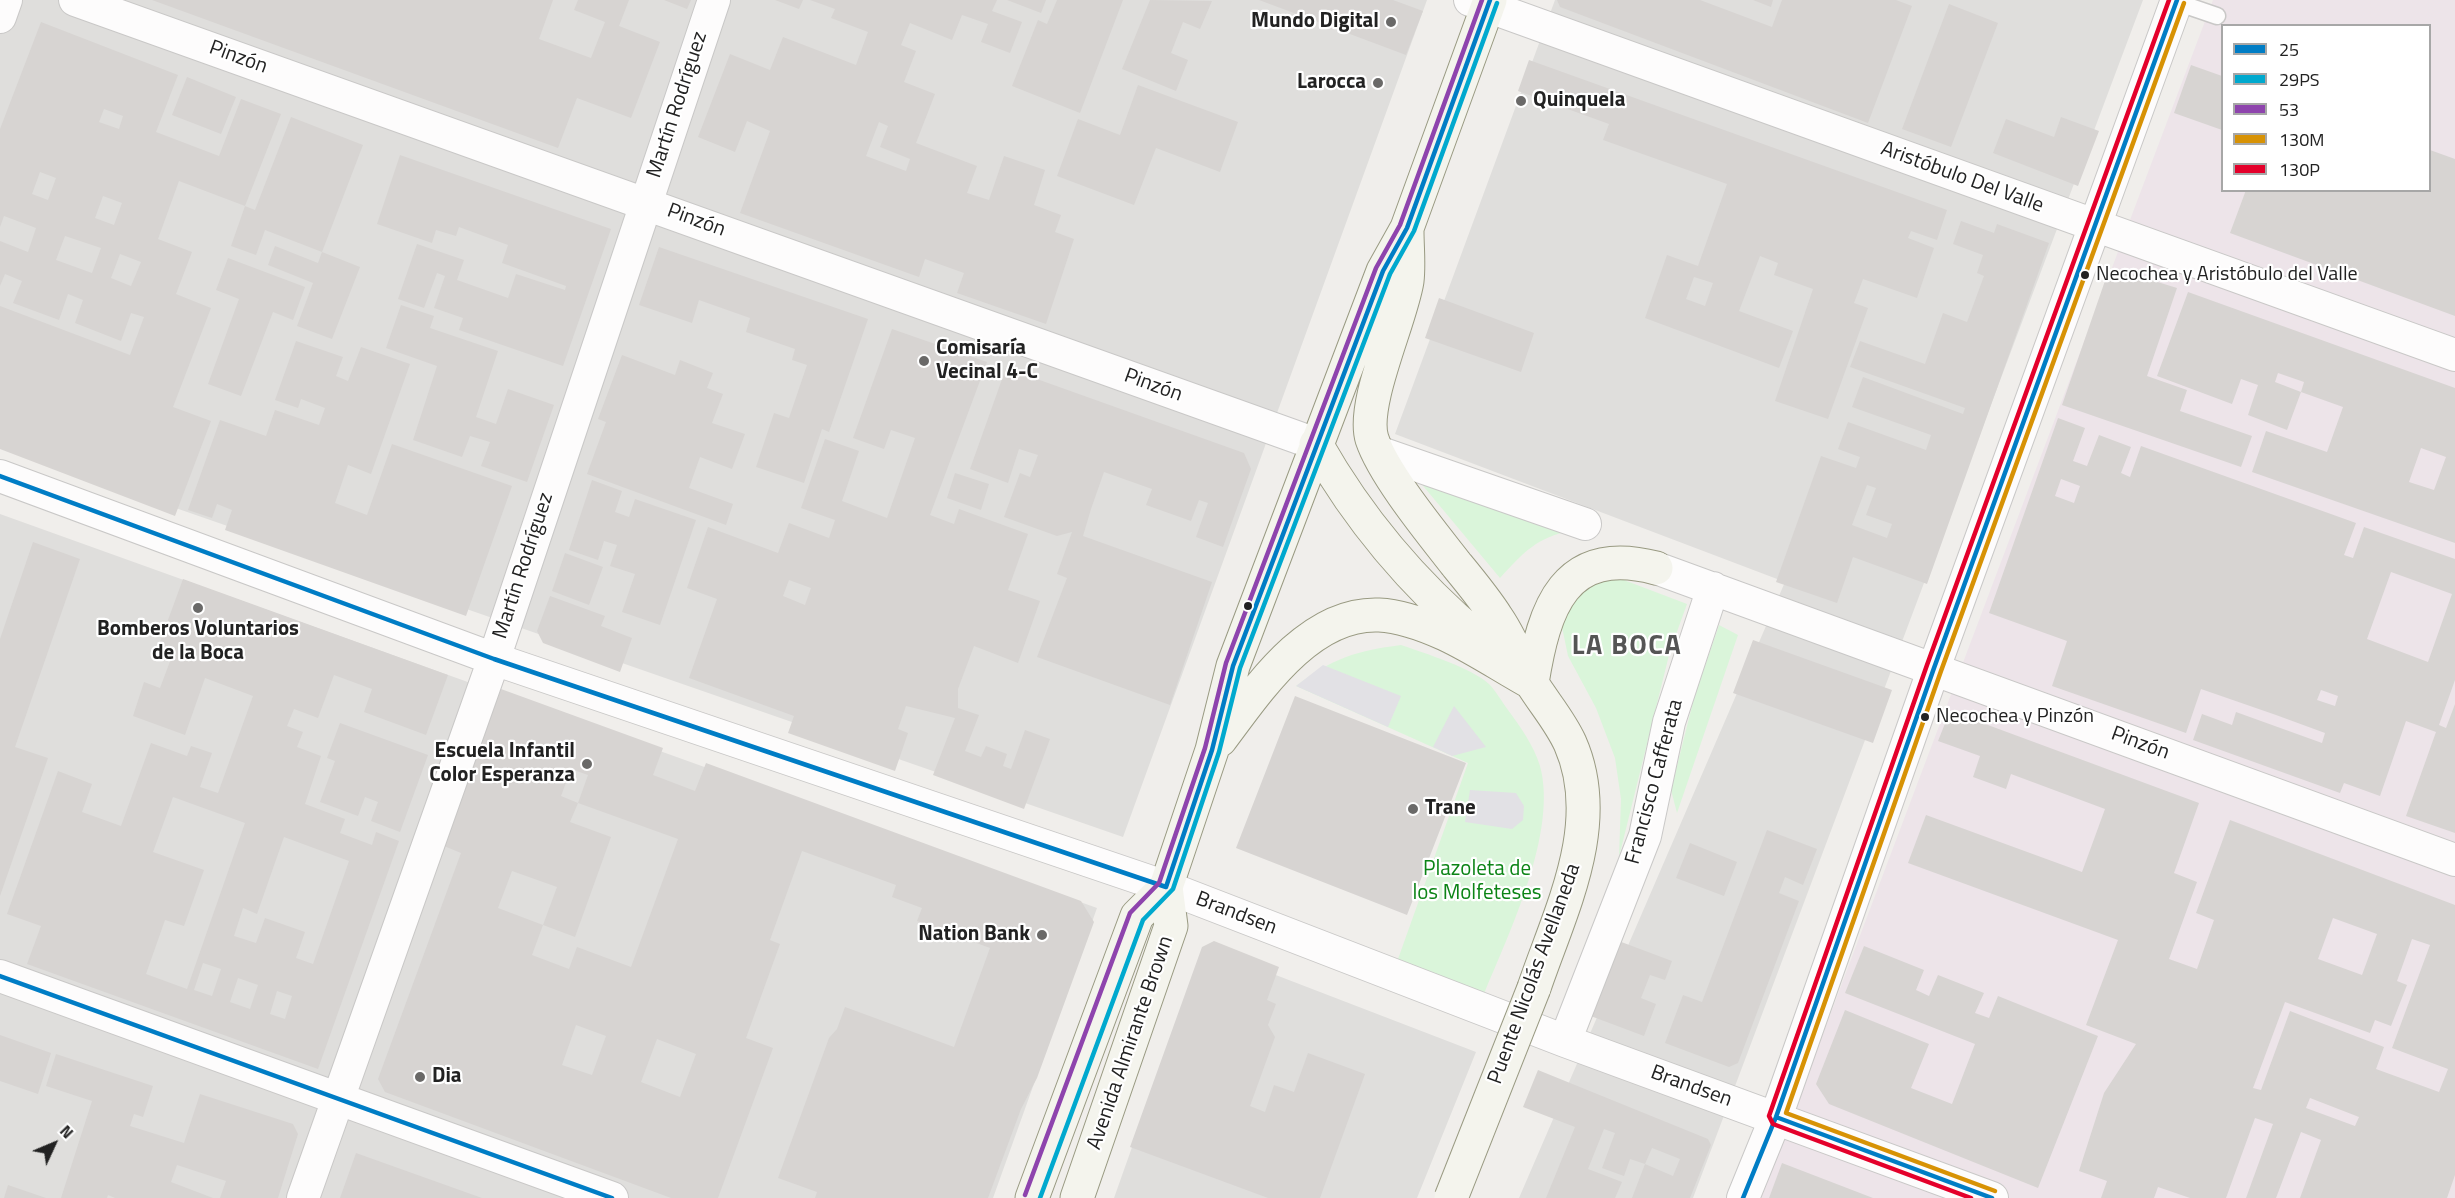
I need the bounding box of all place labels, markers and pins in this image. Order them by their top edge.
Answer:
place label: Mundo Digital [1251,9,1379,35]
marker: Mundo Digital [1384,15,1398,29]
place label: Larocca [1297,70,1366,96]
marker: Larocca [1371,76,1385,90]
place label: Quinquela [1533,88,1625,114]
marker: Quinquela [1514,94,1528,108]
place label: Necochea y Aristóbulo del Valle [2096,263,2358,287]
marker: Necochea y Aristóbulo del Valle [2079,269,2091,281]
place label: Comisaría Vecinal 4-C [936,336,1038,386]
marker: Comisaría Vecinal 4-C [917,354,931,368]
unlabelled marker [1242,600,1254,612]
marker: Bomberos Voluntarios de la Boca [191,601,205,615]
place label: Bomberos Voluntarios de la Boca [97,617,299,667]
place label: Necochea y Pinzón [1936,705,2094,729]
marker: Necochea y Pinzón [1919,711,1931,723]
place label: Escuela Infantil Color Esperanza [429,739,575,789]
marker: Escuela Infantil Color Esperanza [580,757,594,771]
place label: Trane [1425,796,1476,822]
marker: Trane [1406,802,1420,816]
place label: Nation Bank [918,922,1030,948]
marker: Nation Bank [1035,928,1049,942]
place label: Dia [432,1064,462,1090]
marker: Dia [413,1070,427,1084]

